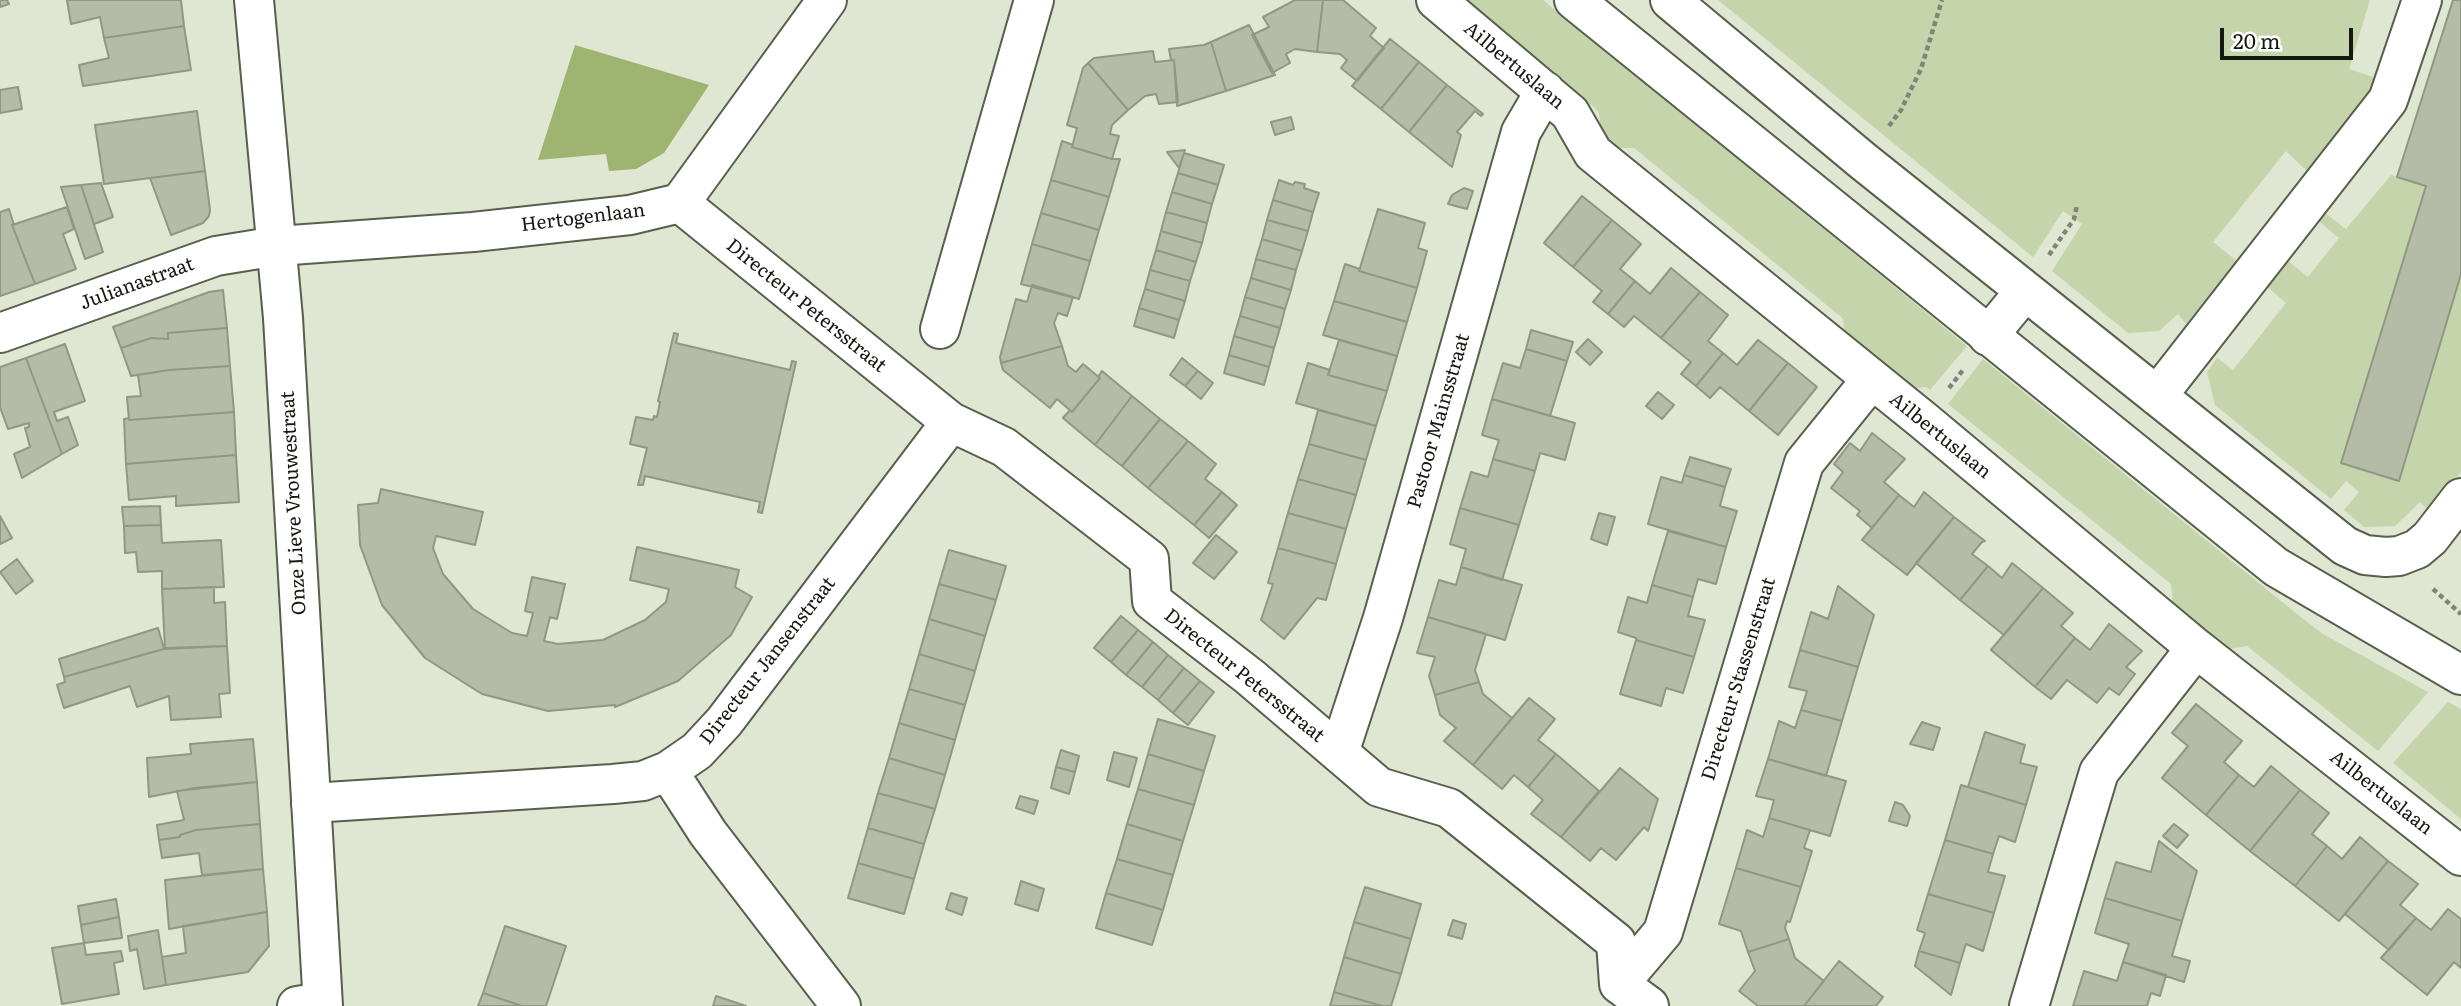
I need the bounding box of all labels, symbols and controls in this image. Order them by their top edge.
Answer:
scale bar [2223,14,2356,58]
street label: Ailbertuslaan [1459,17,1569,115]
text: 20 m [2233,24,2280,55]
street label: Hertogenlaan [520,199,646,237]
street label: Directeur Petersstraat [721,234,891,378]
street label: Julianastraat [77,253,197,315]
street label: Pastoor Mainsstraat [1403,331,1475,511]
street label: Ailbertuslaan [1885,388,1995,484]
street label: Onze Lieve Vrouwestraat [277,390,311,616]
street label: Directeur Jansenstraat [695,573,841,749]
street label: Directeur Stassenstraat [1697,575,1781,783]
street label: Directeur Petersstraat [1159,604,1329,748]
street label: Ailbertuslaan [2325,746,2437,840]

